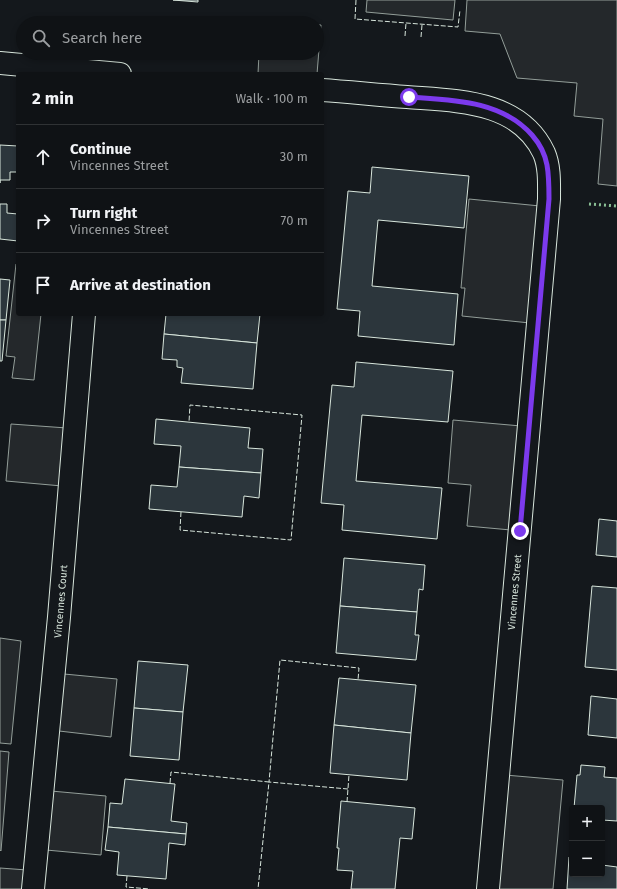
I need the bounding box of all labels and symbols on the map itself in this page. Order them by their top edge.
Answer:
route start [400,88,418,106]
route end [511,522,529,540]
street label: Vincennes Street [506,553,524,630]
street label: Vincennes Court [52,564,70,639]

